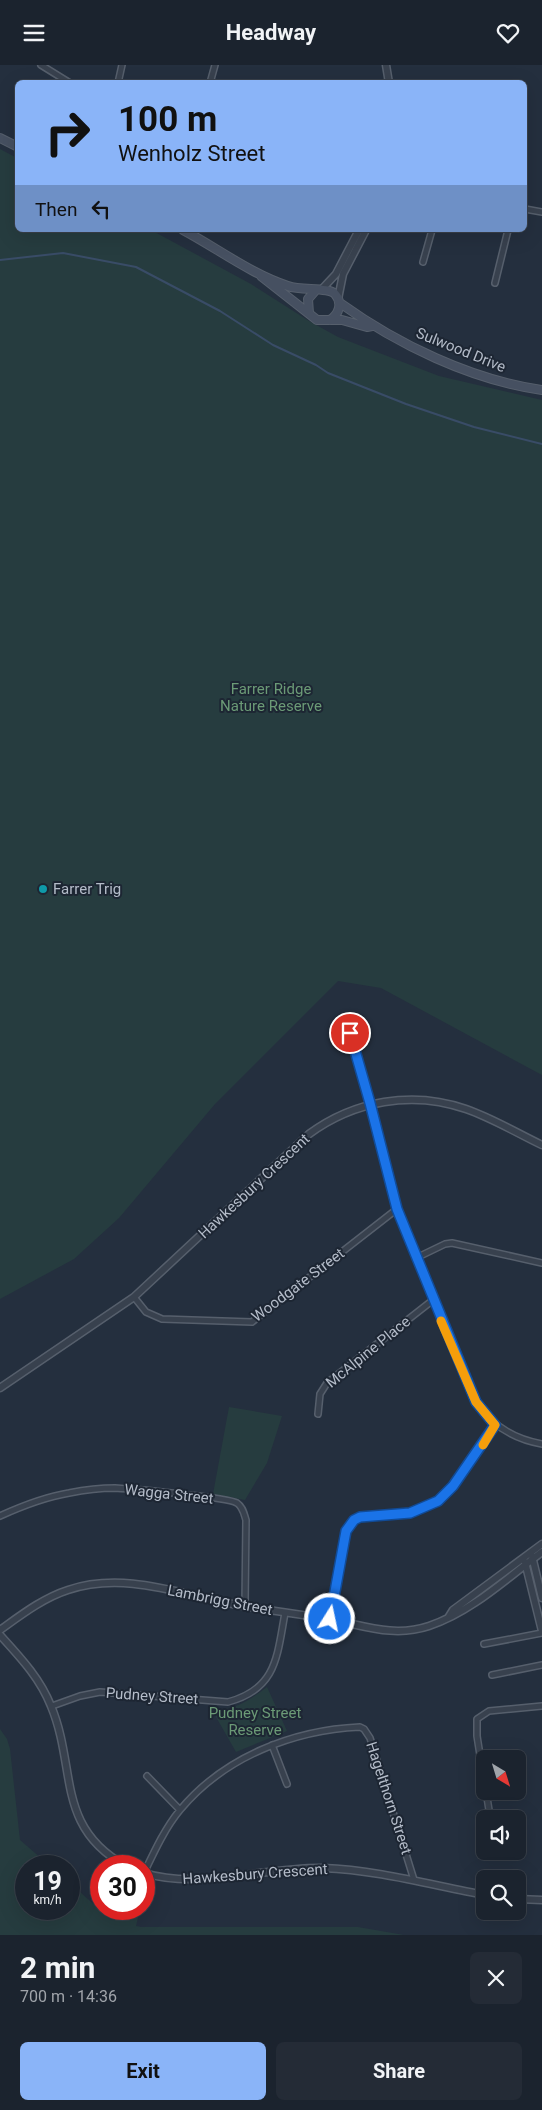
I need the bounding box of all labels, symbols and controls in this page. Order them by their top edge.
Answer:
icon: menu [20,19,48,47]
icon: heart [494,19,522,47]
text: Headway [226,20,316,45]
text: 100 m [118,99,217,140]
icon: right [35,100,100,165]
text: Wenholz Street [118,141,265,166]
icon: left [87,195,115,223]
text: Then [35,198,77,221]
street label: Sulwood Drive [414,324,508,376]
park label: Farrer Ridge Nature Reserve [220,680,322,715]
place label: Farrer Trig [53,880,121,898]
marker: Farrer Trig [37,883,49,895]
pin [329,1012,371,1054]
icon: arrive [336,1019,364,1047]
street label: Hawkesbury Crescent [195,1130,313,1242]
street label: Woodgate Street [248,1244,348,1326]
street label: McAlpine Place [322,1312,414,1392]
street label: Wagga Street [124,1480,215,1508]
street label: Lambrigg Street [166,1581,274,1619]
position arrow [303,1592,355,1644]
street label: Pudney Street [105,1684,199,1708]
park label: Pudney Street Reserve [209,1704,301,1739]
street label: Hagelthorn Street [362,1739,416,1857]
north arrow [476,1750,526,1800]
map controls [476,1750,526,1920]
button: sound [476,1810,526,1860]
speed limit sign: 30 [90,1855,155,1920]
street label: Hawkesbury Crescent [182,1860,328,1888]
text: 19 [33,1867,62,1896]
button: search [476,1870,526,1920]
text: km/h [33,1893,62,1907]
text: 2 min [20,1950,95,1985]
button: close [470,1952,522,2004]
text: 700 m · 14:36 [20,1987,117,2006]
button: Exit [20,2042,266,2100]
button: Share [276,2042,522,2100]

